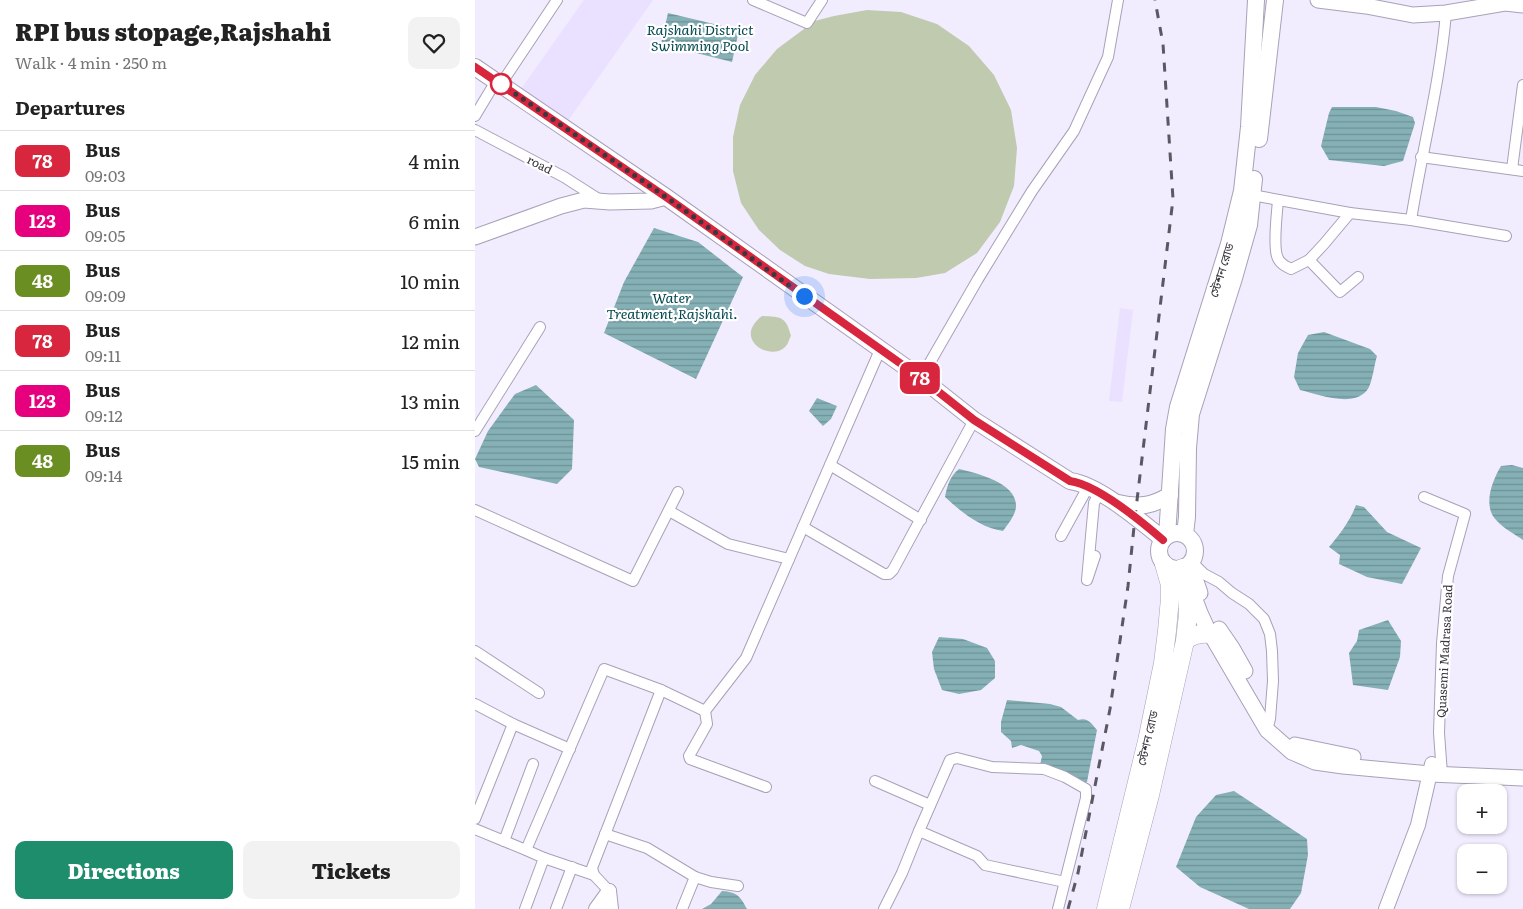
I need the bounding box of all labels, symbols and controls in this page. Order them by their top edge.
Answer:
text: RPI bus stopage,Rajshahi [15,13,331,48]
button: heart [408,17,460,69]
water label: Rajshahi District Swimming Pool [646,19,754,55]
text: Walk · 4 min · 250 m [15,50,167,74]
unlabelled marker [490,73,512,95]
text: Departures [15,93,125,121]
text: Bus [85,135,120,163]
text: 78 [32,147,53,174]
text: 4 min [408,147,460,175]
street label: road [524,150,556,178]
text: 09:03 [85,163,126,187]
text: Bus [85,195,120,223]
text: 123 [29,207,56,234]
text: 6 min [409,207,460,235]
text: 09:05 [85,223,125,247]
street label: স্টেশন রোড [1204,240,1238,299]
text: Bus [85,255,120,283]
text: 48 [32,267,53,294]
text: 10 min [400,267,460,295]
text: 09:09 [85,283,126,307]
your location [792,284,817,309]
water label: Water Treatment,Rajshahi. [606,287,738,323]
text: Bus [85,315,120,343]
text: 78 [32,327,53,354]
text: 12 min [401,327,460,355]
text: 09:11 [85,343,121,367]
line badge: 78 [897,362,943,394]
text: 78 [910,364,930,391]
text: Bus [85,375,120,403]
text: 123 [29,387,56,414]
text: 13 min [401,387,460,415]
text: 09:12 [85,403,123,427]
text: Bus [85,435,120,463]
text: 48 [32,447,53,474]
text: 15 min [401,447,460,475]
text: 09:14 [85,463,123,487]
street label: Quasemi Madrasa Road [1432,583,1457,718]
street label: স্টেশন রোড [1132,708,1162,767]
map controls [1457,784,1507,894]
button: + [1457,784,1507,834]
button: Directions [15,841,233,899]
button: Tickets [243,841,460,899]
button: − [1457,844,1507,894]

